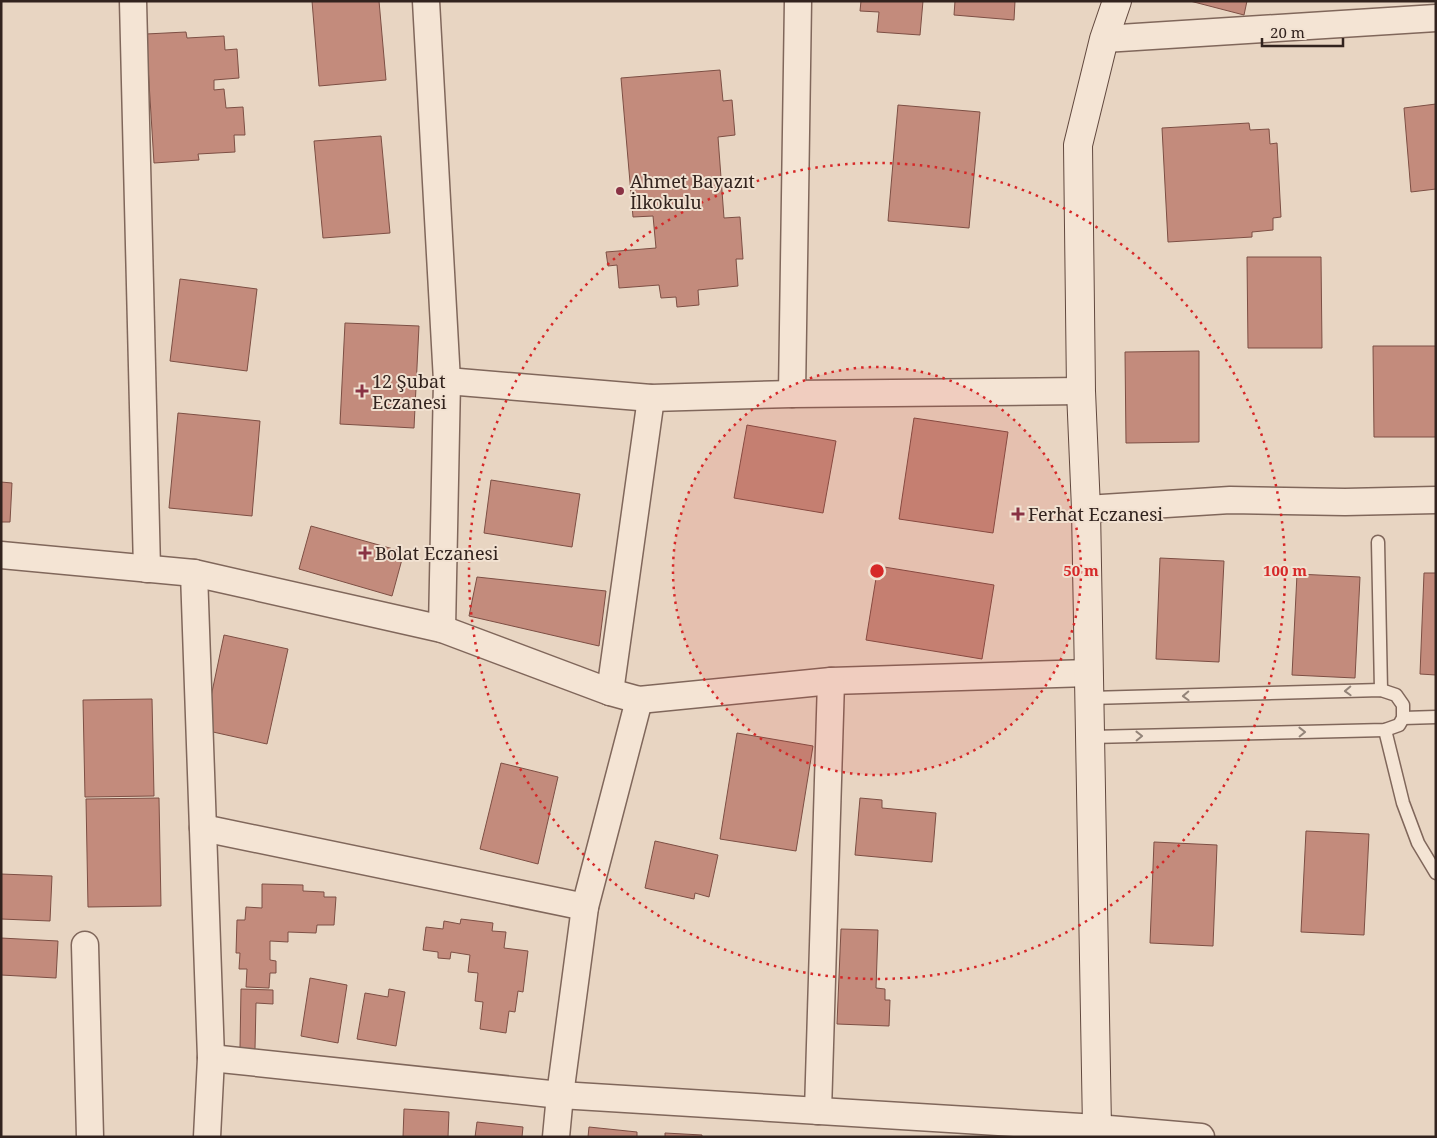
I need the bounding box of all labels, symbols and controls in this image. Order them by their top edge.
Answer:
scale bar [1262,15,1343,47]
text: 20 m [1270,22,1305,42]
place label: Ahmet Bayazıt İlkokulu [630,169,755,214]
marker: Ahmet Bayazıt İlkokulu [614,185,626,197]
place label: 12 Şubat Eczanesi [372,369,447,414]
marker: 12 Şubat Eczanesi [356,385,368,397]
place label: Ferhat Eczanesi [1028,502,1163,526]
marker: Ferhat Eczanesi [1012,508,1024,520]
place label: Bolat Eczanesi [375,541,499,565]
marker: Bolat Eczanesi [359,547,371,559]
text: 50 m [1063,560,1099,580]
text: 100 m [1263,560,1307,580]
centre of rings [868,562,886,580]
one-way arrow [1344,686,1352,696]
one-way arrow [1181,690,1189,701]
one-way arrow [1298,727,1306,737]
one-way arrow [1136,731,1143,741]

